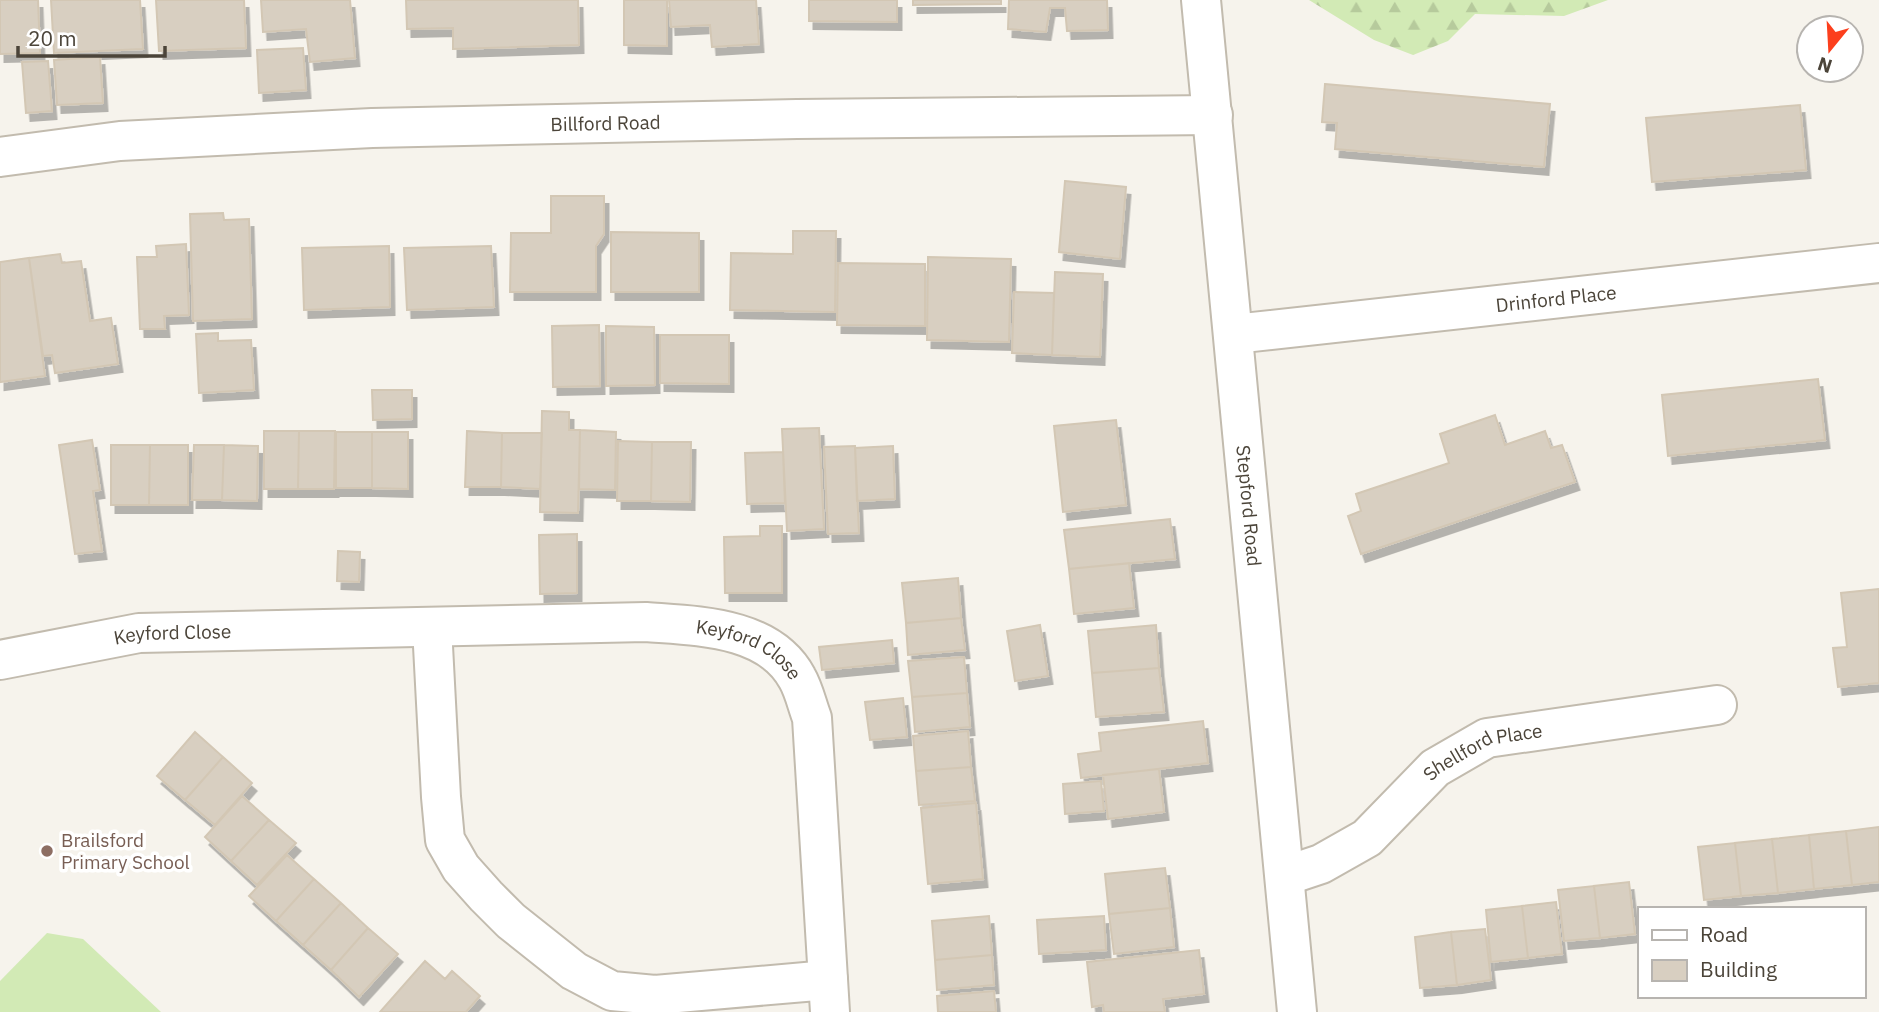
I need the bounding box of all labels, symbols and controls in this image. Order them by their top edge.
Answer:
scale bar [18,14,164,58]
north arrow [1795,14,1865,84]
text: 20 m [28,24,77,52]
text: N [1814,52,1835,79]
street label: Billford Road [550,110,661,136]
street label: Drinford Place [1495,280,1618,317]
street label: Stepford Road [1231,444,1267,567]
street label: Keyford Close [695,614,807,684]
street label: Keyford Close [112,619,232,650]
street label: Shellford Place [1418,718,1544,785]
place label: Brailsford Primary School [61,828,190,874]
marker: Brailsford Primary School [39,843,55,859]
legend [1638,907,1865,998]
text: Road [1700,920,1748,948]
text: Building [1700,955,1777,983]

